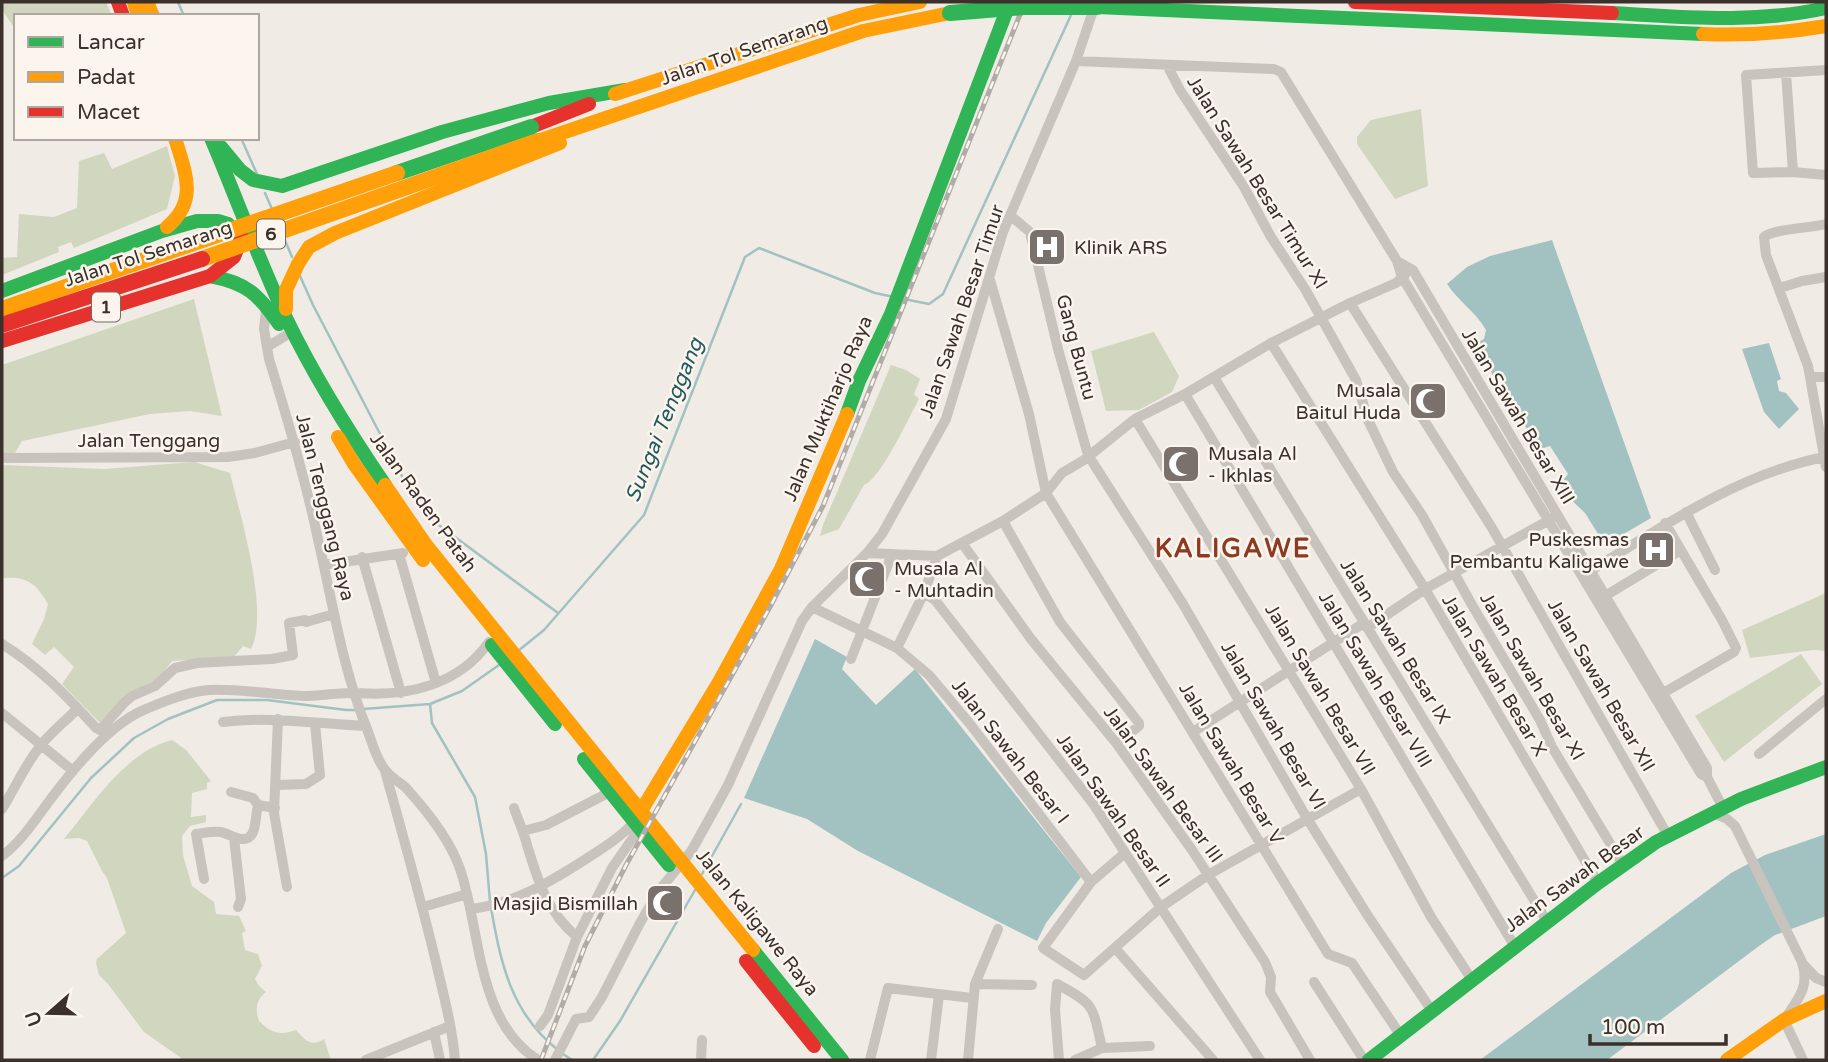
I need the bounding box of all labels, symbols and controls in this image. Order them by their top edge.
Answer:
street label: Jalan Tol Semarang [658,12,831,90]
legend [14,14,259,140]
text: Lancar [77,30,145,55]
text: Padat [77,65,135,90]
street label: Jalan Sawah Besar Timur XI [1182,72,1332,293]
text: Macet [77,100,140,125]
street label: Jalan Sawah Besar Timur [915,201,1009,421]
street label: Jalan Tol Semarang [62,216,235,291]
road number: 6 [257,220,285,248]
hospital icon: Klinik ARS [1026,226,1068,268]
place label: Klinik ARS [1074,237,1167,259]
road number: 1 [92,292,120,321]
street label: Gang Buntu [1051,292,1101,402]
street label: Jalan Muktiharjo Raya [779,312,877,504]
street label: Jalan Sawah Besar XIII [1457,325,1579,508]
water label: Sungai Tenggang [620,333,709,506]
place label: Musala Baitul Huda [1296,380,1401,424]
mosque icon: Musala Baitul Huda [1407,380,1449,422]
street label: Jalan Tenggang Raya [291,411,359,603]
street label: Jalan Raden Patah [365,429,481,577]
street label: Jalan Tenggang [78,430,220,452]
mosque icon: Musala Al - Ikhlas [1160,443,1202,485]
place label: Musala Al - Ikhlas [1208,443,1297,487]
place label: Puskesmas Pembantu Kaligawe [1449,529,1629,573]
hospital icon: Puskesmas Pembantu Kaligawe [1635,529,1677,571]
district label: KALIGAWE [1155,533,1311,564]
street label: Jalan Sawah Besar IX [1336,555,1455,728]
mosque icon: Musala Al - Muhtadin [846,558,888,600]
place label: Musala Al - Muhtadin [894,558,994,602]
street label: Jalan Sawah Besar VIII [1314,587,1438,771]
street label: Jalan Sawah Besar XI [1475,589,1589,764]
street label: Jalan Sawah Besar X [1437,591,1551,760]
street label: Jalan Sawah Besar XII [1543,595,1659,776]
street label: Jalan Sawah Besar VII [1216,638,1330,813]
street label: Jalan Sawah Besar I [947,675,1073,828]
street label: Jalan Sawah Besar V [1175,678,1289,848]
street label: Jalan Sawah Besar VI [1174,679,1288,848]
street label: Jalan Sawah Besar III [1100,701,1228,867]
street label: Jalan Sawah Besar II [1052,729,1176,891]
street label: Jalan Sawah Besar [1501,820,1649,937]
street label: Jalan Kaligawe Raya [691,845,823,1000]
mosque icon: Masjid Bismillah [644,882,686,924]
place label: Masjid Bismillah [493,893,638,915]
north arrow [14,978,84,1048]
scale bar [1590,1002,1727,1046]
text: U [21,1008,47,1029]
text: 100 m [1601,1015,1665,1040]

